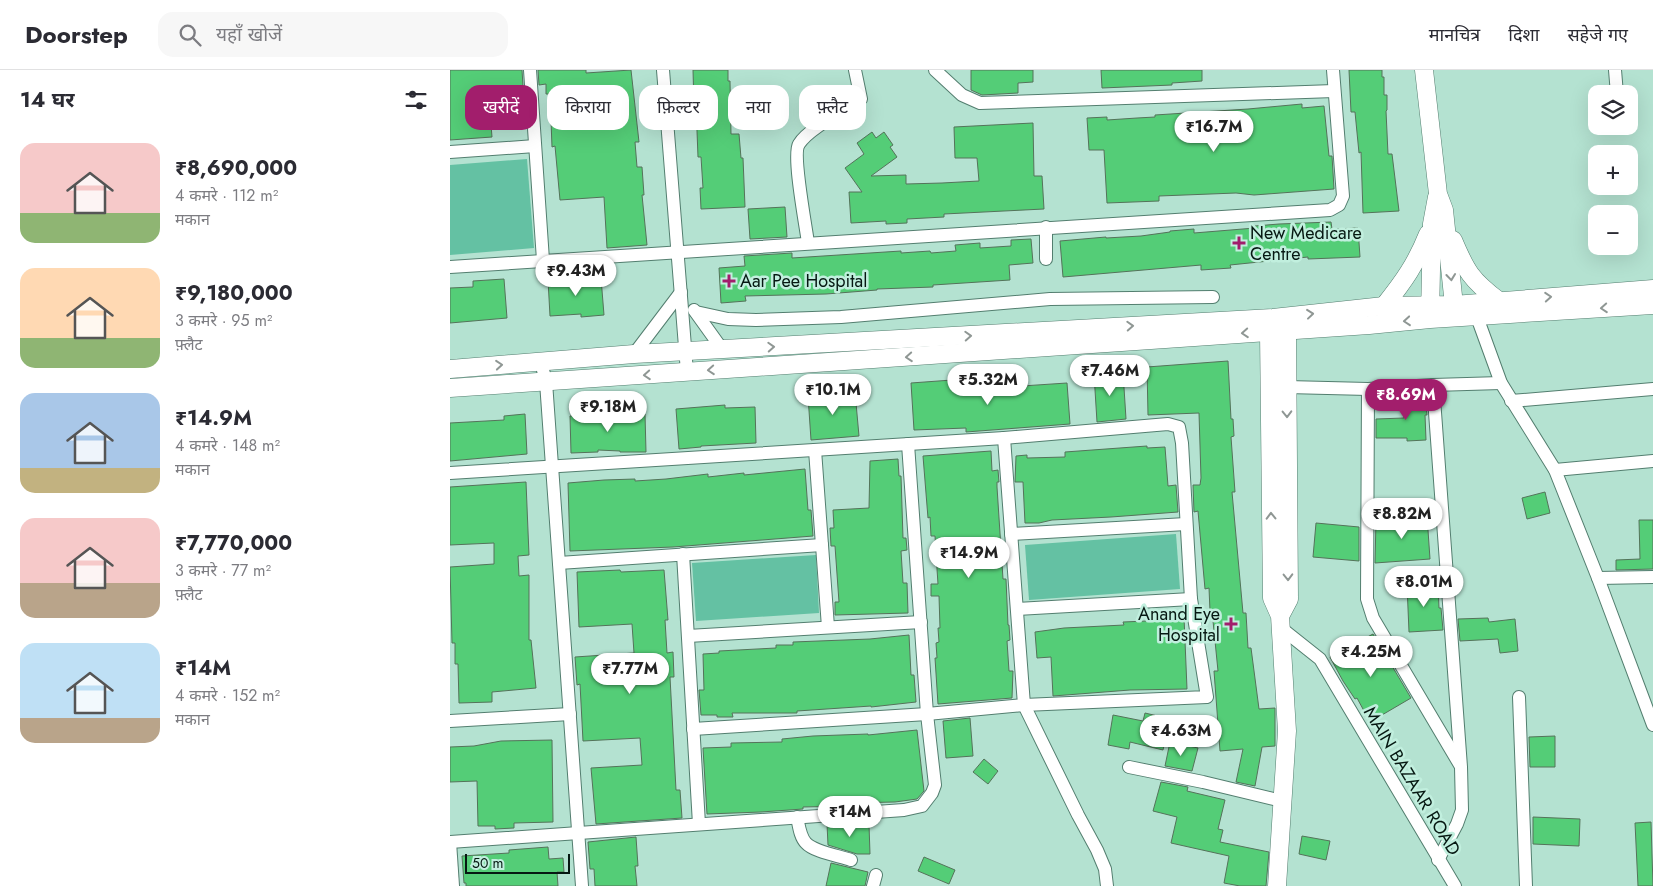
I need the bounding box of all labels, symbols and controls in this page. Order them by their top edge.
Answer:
search box [158,12,508,57]
text: Doorstep [25,17,128,52]
icon: search [176,21,204,49]
text: यहाँ खोजें [216,21,282,48]
text: मानचित्र [1429,22,1480,48]
text: दिशा [1508,22,1539,48]
text: सहेजे गए [1567,22,1628,48]
text: 14 घर [20,85,75,115]
chip: खरीदें [465,85,537,130]
chip: किराया [547,85,629,130]
chip: फ़िल्टर [639,85,718,130]
chip: नया [728,85,789,130]
chip: फ़्लैट [799,85,866,130]
map controls [1588,85,1638,255]
button: layers [1588,85,1638,135]
icon: filters [402,86,430,114]
pin: ₹16.7M [1173,111,1255,153]
text: ₹16.7M [1185,115,1243,138]
button: + [1588,145,1638,195]
text: ₹8,690,000 [175,153,297,183]
icon: home [60,163,120,223]
text: 4 कमरे · 112 m² [175,184,278,207]
button: − [1588,205,1638,255]
text: मकान [175,208,210,231]
place label: New Medicare Centre [1250,220,1362,267]
marker: New Medicare Centre [1232,236,1246,250]
pin: ₹9.43M [535,254,617,297]
text: ₹9.43M [546,259,606,282]
place label: Aar Pee Hospital [740,268,867,294]
one-way arrow [1445,273,1456,281]
marker: Aar Pee Hospital [722,274,736,288]
text: ₹9,180,000 [175,278,293,308]
icon: home [60,288,120,348]
one-way arrow [1544,292,1552,303]
one-way arrow [1600,303,1608,314]
text: 3 कमरे · 95 m² [175,309,272,332]
one-way arrow [1306,309,1314,320]
one-way arrow [1403,315,1411,326]
one-way arrow [1127,321,1135,332]
one-way arrow [1241,328,1249,339]
one-way arrow [964,330,972,341]
text: फ़्लैट [175,333,203,356]
one-way arrow [767,341,775,352]
one-way arrow [904,351,912,362]
pin: ₹7.46M [1069,354,1151,397]
text: ₹7.46M [1081,359,1139,382]
one-way arrow [495,360,503,371]
one-way arrow [707,364,715,375]
pin: ₹5.32M [947,364,1029,406]
text: ₹5.32M [958,368,1018,391]
one-way arrow [642,369,650,380]
pin: ₹10.1M [792,374,874,416]
text: ₹10.1M [805,378,861,401]
pin: ₹8.69M [1365,378,1447,421]
text: ₹8.69M [1376,383,1436,406]
pin: ₹9.18M [567,390,649,433]
text: ₹9.18M [580,395,636,418]
text: ₹14.9M [175,403,252,433]
one-way arrow [1282,410,1292,418]
icon: home [60,413,120,473]
text: 4 कमरे · 148 m² [175,434,280,457]
text: मकान [175,458,210,481]
pin: ₹8.82M [1361,498,1443,540]
text: ₹8.82M [1373,502,1431,525]
one-way arrow [1266,512,1276,520]
text: ₹7,770,000 [175,528,292,558]
pin: ₹14.9M [928,536,1010,579]
icon: home [60,538,120,598]
text: ₹14.9M [940,541,998,564]
text: 3 कमरे · 77 m² [175,559,271,582]
pin: ₹8.01M [1383,566,1465,608]
text: ₹8.01M [1395,570,1453,593]
one-way arrow [1283,573,1294,581]
text: फ़्लैट [175,583,203,606]
place label: Anand Eye Hospital [1138,601,1220,648]
marker: Anand Eye Hospital [1224,617,1238,631]
pin: ₹4.25M [1330,636,1412,678]
text: ₹4.25M [1341,640,1401,663]
pin: ₹7.77M [589,652,671,695]
text: ₹14M [175,653,231,683]
text: ₹7.77M [602,657,658,680]
icon: home [60,663,120,723]
text: 4 कमरे · 152 m² [175,684,280,707]
street label: MAIN BAZAAR ROAD [1357,702,1467,860]
text: मकान [175,708,210,731]
pin: ₹4.63M [1140,714,1222,757]
text: ₹4.63M [1151,719,1211,742]
pin: ₹14M [820,796,880,838]
text: ₹14M [829,800,871,823]
scale bar [465,851,570,874]
text: 50 m [472,853,503,873]

